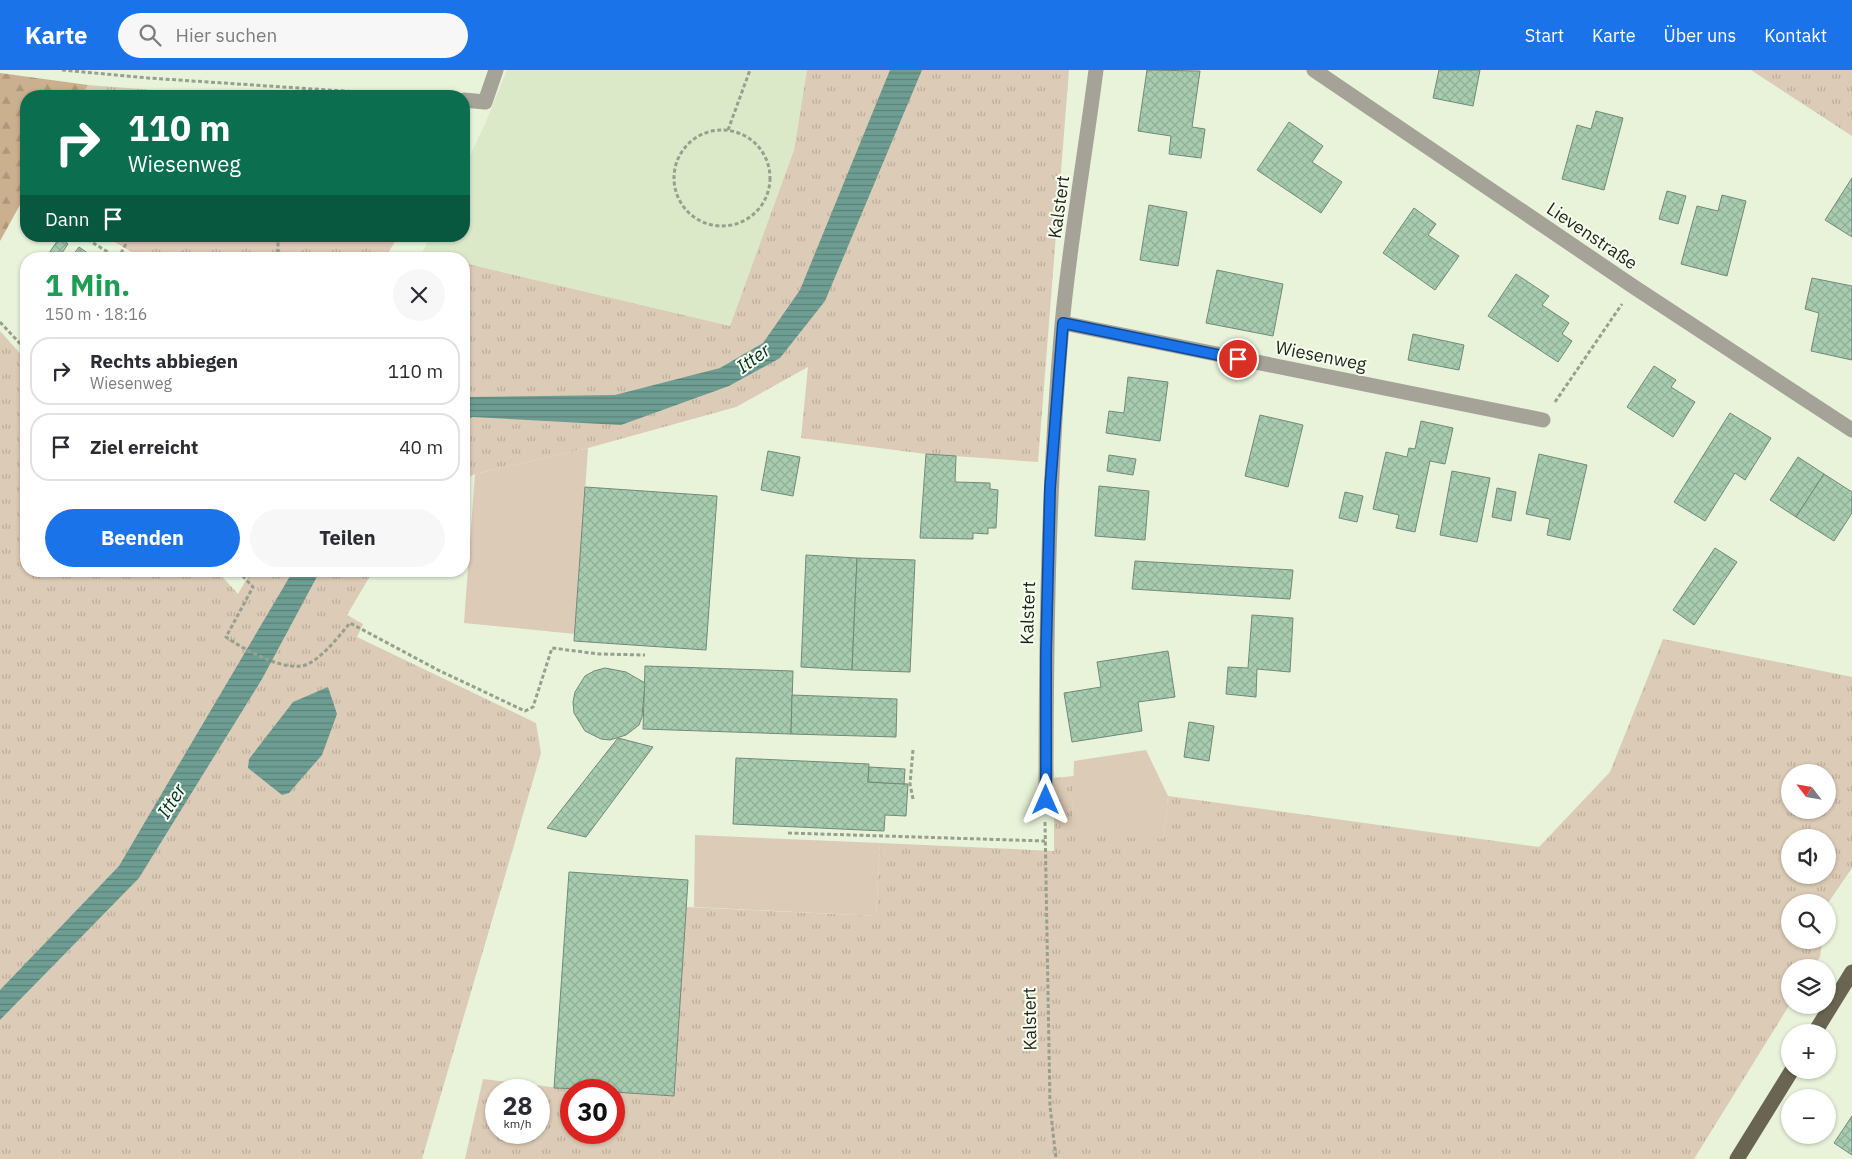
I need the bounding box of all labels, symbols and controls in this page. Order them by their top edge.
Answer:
search box [118,13,468,58]
text: Karte [25,19,88,51]
icon: search [136,21,164,49]
text: Hier suchen [176,23,277,47]
text: Start [1525,24,1564,47]
text: Karte [1592,24,1636,47]
text: Über uns [1664,24,1736,47]
text: Kontakt [1764,24,1827,47]
text: 110 m [128,105,231,151]
icon: right [45,110,110,175]
text: Wiesenweg [128,149,241,178]
street label: Kalstert [1043,174,1074,240]
street label: Lievenstraße [1542,197,1642,274]
icon: arrive [99,205,127,233]
text: Dann [45,207,89,231]
text: 1 Min. [45,265,130,304]
button: close [393,269,445,321]
text: 150 m · 18:16 [45,304,147,324]
street label: Wiesenweg [1274,335,1369,376]
water label: Itter [731,337,775,378]
pin [1217,338,1259,380]
icon: arrive [1224,345,1252,373]
text: Rechts abbiegen [90,349,238,373]
icon: right [47,357,75,385]
text: 110 m [388,359,443,383]
text: Wiesenweg [90,373,172,393]
icon: arrive [47,433,75,461]
text: Ziel erreicht [90,435,198,459]
text: 40 m [399,435,443,459]
button: Beenden [45,509,240,567]
button: Teilen [250,509,445,567]
street label: Kalstert [1015,581,1040,645]
north arrow [1781,764,1836,819]
map controls [1781,764,1836,1144]
position arrow [1019,773,1071,825]
water label: Itter [151,778,191,823]
button: sound [1781,829,1836,884]
button: search [1781,894,1836,949]
button: layers [1781,959,1836,1014]
street label: Kalstert [1017,987,1042,1051]
button: + [1781,1024,1836,1079]
speed limit sign: 30 [560,1079,625,1144]
text: 28 [502,1089,533,1122]
button: − [1781,1089,1836,1144]
text: km/h [503,1116,532,1131]

